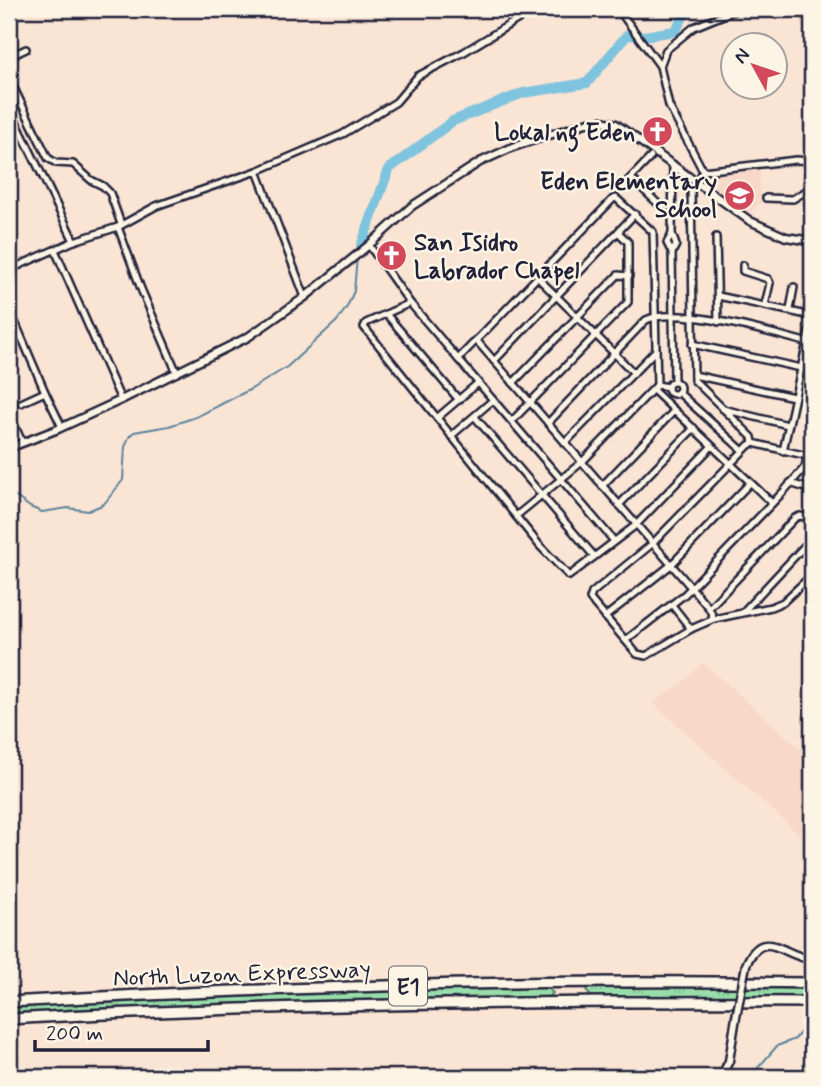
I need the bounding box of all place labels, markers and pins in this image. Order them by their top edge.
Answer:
church icon: Lokal ng Eden [641,115,675,149]
place label: Lokal ng Eden [494,118,635,152]
place label: Eden Elementary School [540,167,717,226]
school or university icon: Eden Elementary School [723,178,757,212]
place label: San Isidro Labrador Chapel [414,228,579,287]
church icon: San Isidro Labrador Chapel [374,239,408,273]

